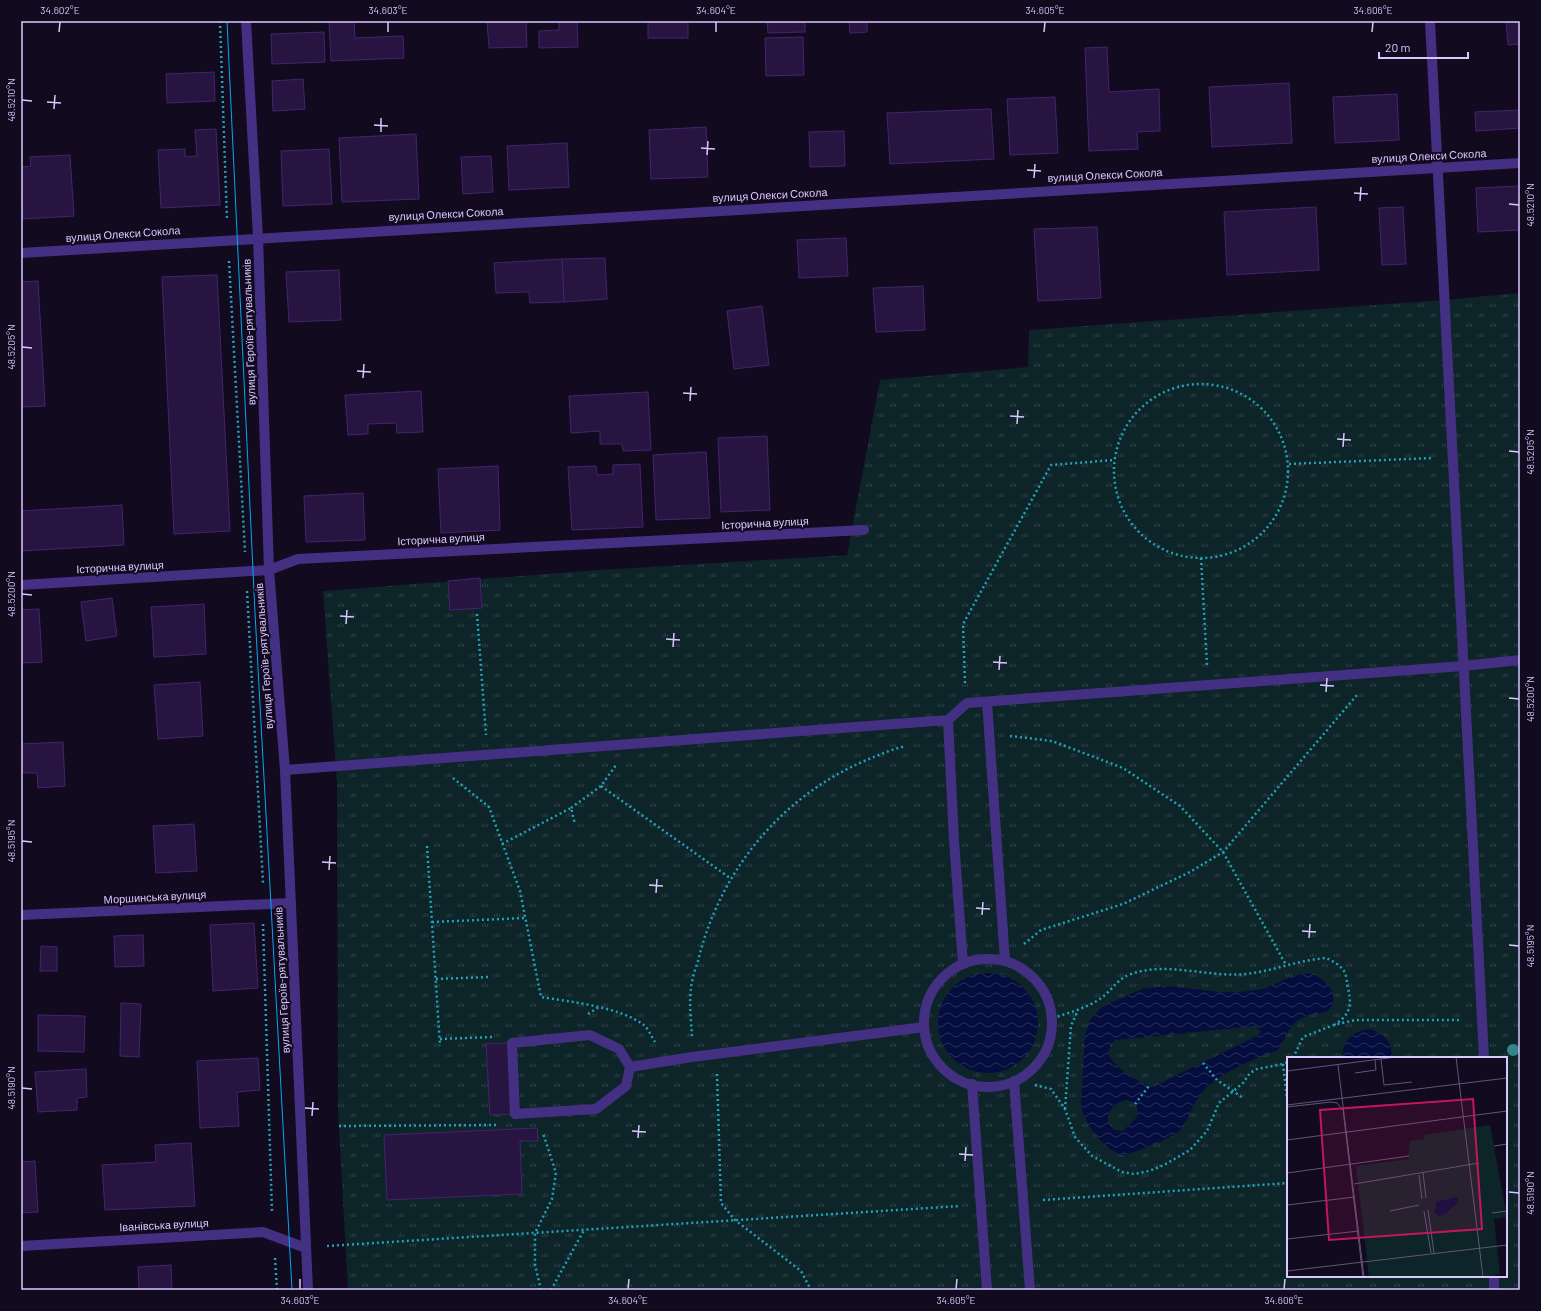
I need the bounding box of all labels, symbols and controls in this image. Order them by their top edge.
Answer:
text: 34.602°E [40,4,80,16]
text: 34.603°E [368,4,408,16]
text: 34.604°E [696,4,736,16]
text: 34.605°E [1025,4,1065,16]
text: 34.606°E [1353,4,1393,16]
scale bar [1379,34,1468,60]
text: 20 m [1385,40,1411,54]
text: 48.5210°N [5,78,17,122]
street label: вулиця Олекси Сокола [1371,146,1488,165]
street label: вулиця Олекси Сокола [1047,165,1164,184]
text: 48.5210°N [1524,183,1536,227]
street label: вулиця Олекси Сокола [712,185,829,204]
street label: вулиця Олекси Сокола [388,204,505,223]
street label: вулиця Олекси Сокола [65,223,182,244]
street label: вулиця Героїв-рятувальників [239,258,258,406]
text: 48.5205°N [5,324,17,370]
text: 48.5205°N [1524,429,1536,475]
street label: Історична вулиця [721,514,809,531]
street label: Історична вулиця [397,530,485,547]
street label: Історична вулиця [76,558,164,575]
text: 48.5200°N [5,571,17,617]
street label: вулиця Героїв-рятувальників [252,582,275,730]
text: 48.5200°N [1524,676,1536,722]
text: 48.5195°N [5,820,17,862]
street label: Моршинська вулиця [103,887,207,906]
street label: вулиця Героїв-рятувальників [271,906,292,1054]
text: 48.5195°N [1524,925,1536,967]
inset map [1287,1057,1507,1277]
text: 48.5190°N [5,1066,17,1110]
text: 48.5190°N [1524,1171,1536,1215]
street label: Іванівська вулиця [119,1216,209,1233]
text: 34.603°E [280,1294,320,1306]
text: 34.604°E [608,1294,648,1306]
text: 34.605°E [936,1294,976,1306]
text: 34.606°E [1264,1294,1304,1306]

